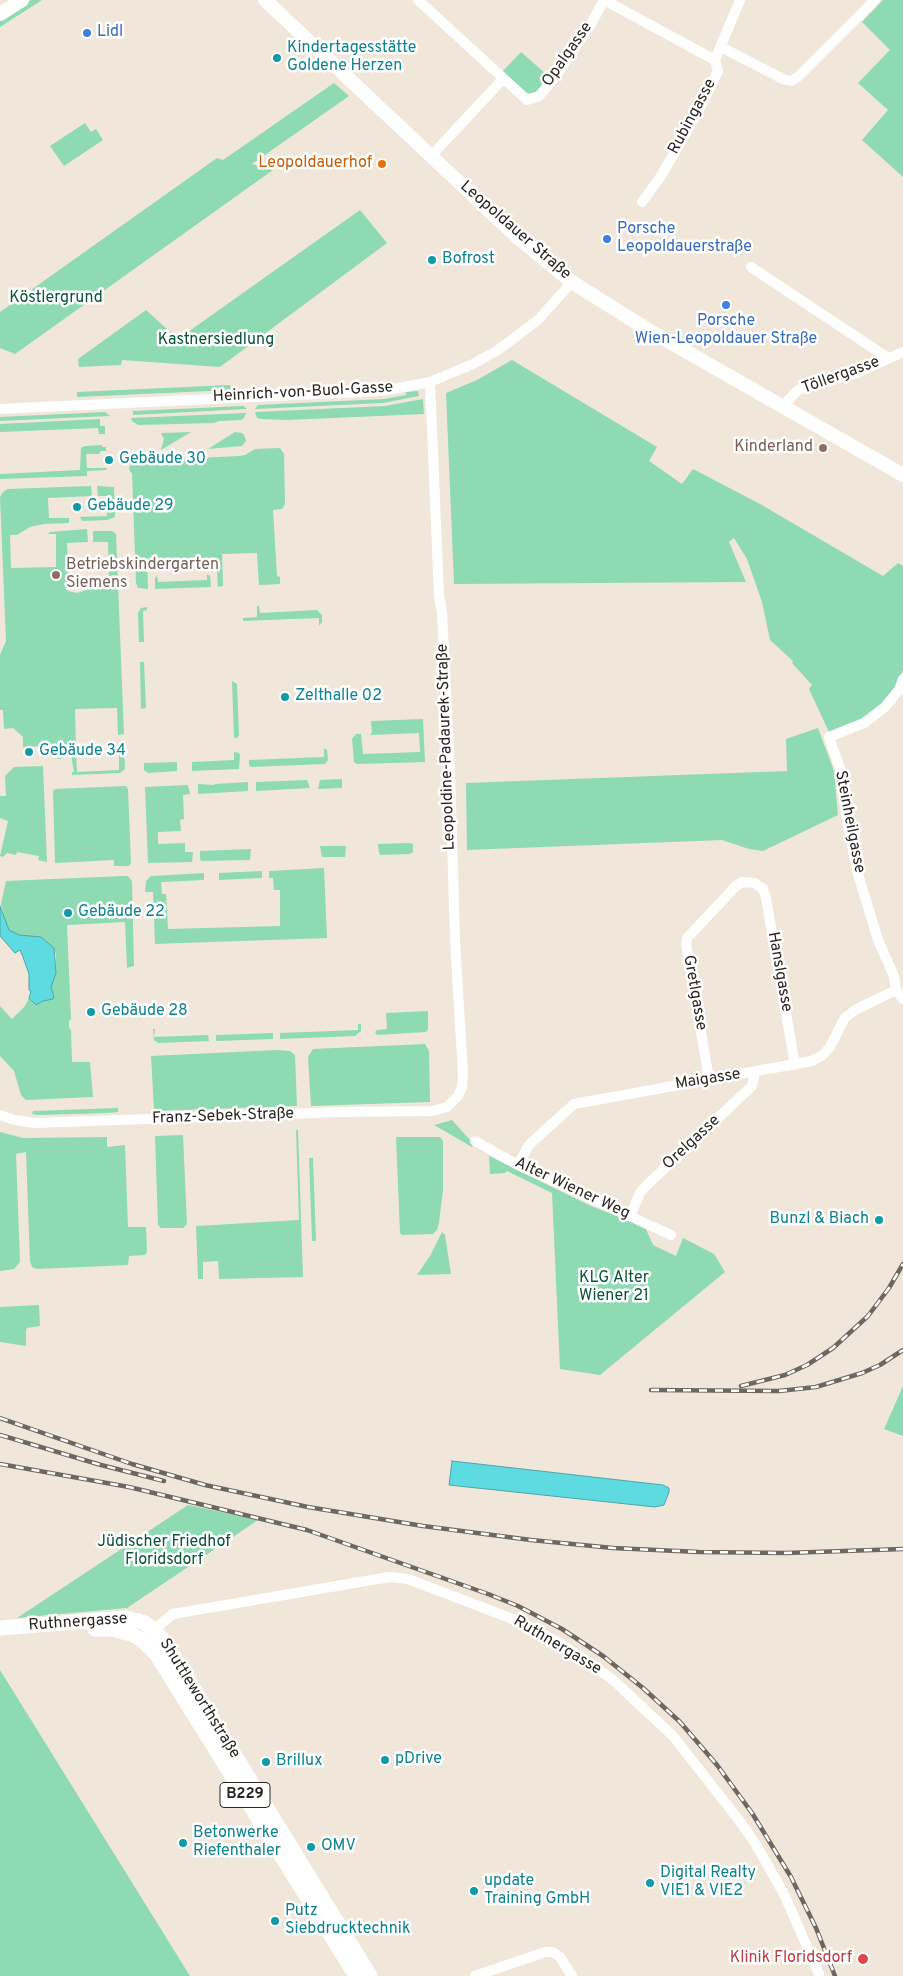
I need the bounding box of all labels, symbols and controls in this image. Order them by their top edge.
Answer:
street label: Opalgasse [539,19,597,91]
place label: Lidl [97,23,123,43]
marker: Lidl [81,27,93,39]
place label: Kindertagesstätte Goldene Herzen [287,39,416,77]
marker: Kindertagesstätte Goldene Herzen [271,52,283,64]
street label: Rubingasse [665,76,721,158]
place label: Leopoldauerhof [258,154,372,174]
marker: Leopoldauerhof [376,158,388,170]
street label: Leopoldauer Straße [456,178,574,284]
place label: Porsche Leopoldauerstraße [617,220,752,258]
marker: Porsche Leopoldauerstraße [601,233,613,245]
place label: Bofrost [442,250,495,270]
marker: Bofrost [426,254,438,266]
park label: Köstlergrund [9,289,103,309]
marker: Porsche Wien-Leopoldauer Straße [720,299,732,311]
place label: Porsche Wien-Leopoldauer Straße [635,312,817,350]
park label: Kastnersiedlung [158,331,274,351]
street label: Töllergasse [800,353,882,399]
street label: Heinrich-von-Buol-Gasse [212,379,394,407]
place label: Kinderland [734,438,813,458]
marker: Kinderland [817,442,829,454]
place label: Gebäude 30 [119,450,206,470]
marker: Gebäude 30 [103,454,115,466]
place label: Gebäude 29 [87,497,174,517]
marker: Gebäude 29 [71,501,83,513]
place label: Betriebskindergarten Siemens [66,556,219,594]
marker: Betriebskindergarten Siemens [50,569,62,581]
street label: Leopoldine-Padaurek-Straße [434,643,460,851]
place label: Zelthalle 02 [295,687,382,707]
marker: Zelthalle 02 [279,691,291,703]
place label: Gebäude 34 [39,742,126,762]
marker: Gebäude 34 [23,746,35,758]
street label: Steinheilgasse [830,769,868,875]
place label: Gebäude 22 [78,903,165,923]
marker: Gebäude 22 [62,907,74,919]
street label: Hanslgasse [763,930,795,1014]
street label: Gretlgasse [678,954,710,1032]
place label: Gebäude 28 [101,1002,188,1022]
marker: Gebäude 28 [85,1006,97,1018]
street label: Maigasse [674,1065,742,1095]
street label: Franz-Sebek-Straße [152,1105,294,1129]
street label: Orelgasse [659,1112,725,1174]
street label: Alter Wiener Weg [511,1154,633,1224]
place label: Bunzl & Biach [770,1210,869,1230]
marker: Bunzl & Biach [873,1214,885,1226]
park label: KLG Alter Wiener 21 [579,1269,649,1307]
park label: Jüdischer Friedhof Floridsdorf [97,1533,231,1571]
street label: Ruthnergasse [28,1610,128,1636]
street label: Ruthnergasse [510,1612,604,1680]
street label: Shuttleworthstraße [154,1636,244,1762]
place label: pDrive [395,1750,442,1770]
place label: Brillux [276,1752,322,1772]
marker: pDrive [379,1754,391,1766]
marker: Brillux [260,1756,272,1768]
road number: B229 [220,1782,270,1808]
place label: Betonwerke Riefenthaler [193,1824,281,1862]
marker: Betonwerke Riefenthaler [177,1837,189,1849]
place label: OMV [321,1837,356,1857]
marker: OMV [305,1841,317,1853]
place label: Digital Realty VIE1 & VIE2 [660,1864,756,1902]
place label: update Training GmbH [484,1872,590,1910]
marker: Digital Realty VIE1 & VIE2 [644,1877,656,1889]
marker: update Training GmbH [468,1885,480,1897]
place label: Putz Siebdrucktechnik [285,1902,410,1940]
marker: Putz Siebdrucktechnik [269,1915,281,1927]
place label: Klinik Floridsdorf [730,1949,852,1969]
marker: Klinik Floridsdorf [856,1952,870,1966]

